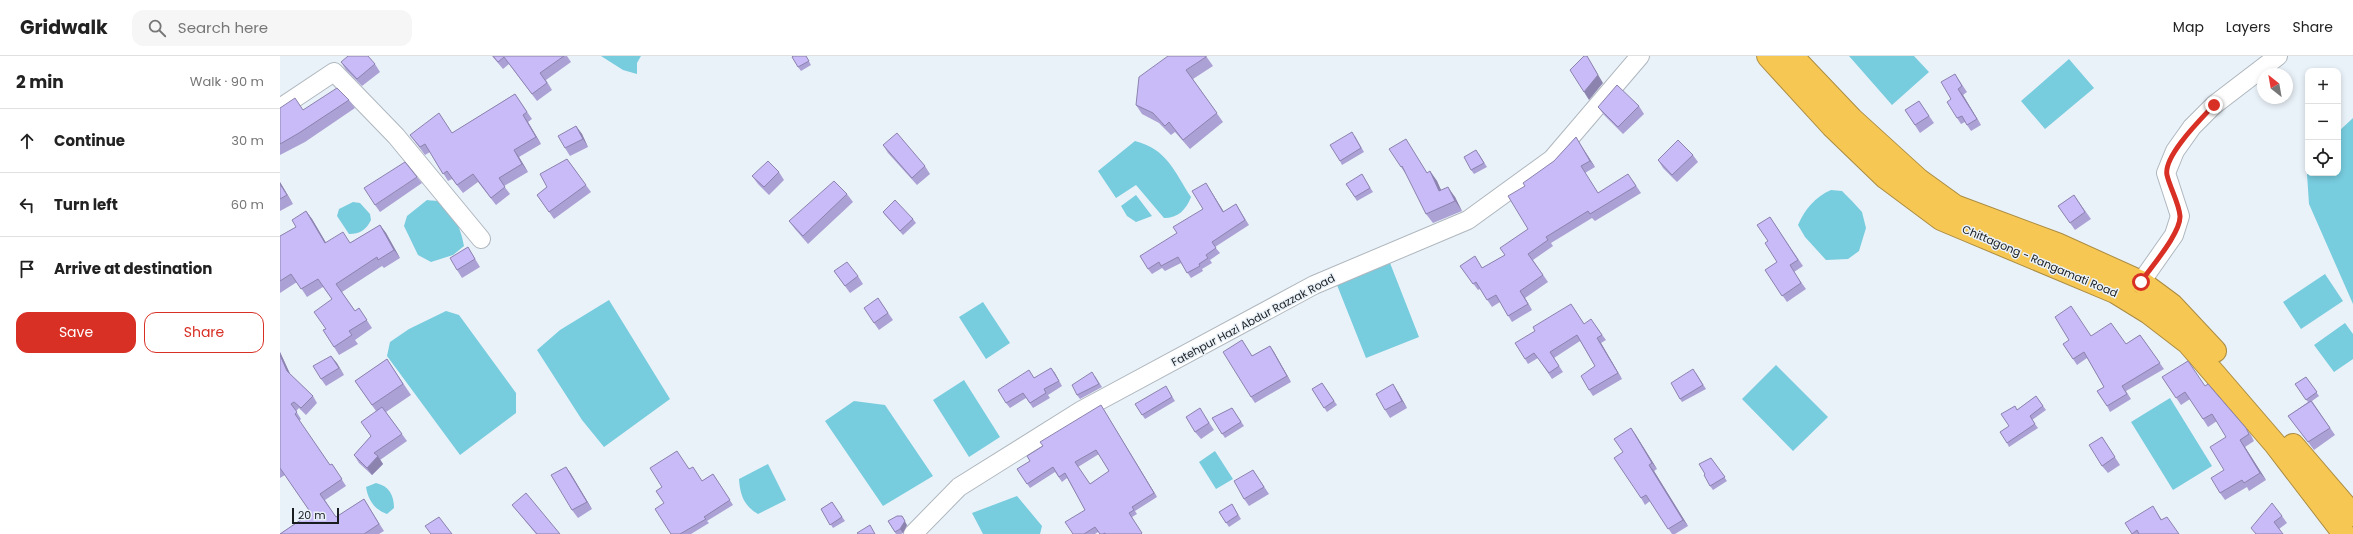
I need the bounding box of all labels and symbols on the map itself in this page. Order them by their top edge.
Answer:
north arrow [2257,68,2293,104]
route end [2205,96,2223,114]
street label: Chittagong - Rangamati Road [1960,221,2120,301]
street label: Fatehpur Hazi Abdur Razzak Road [1168,270,1338,370]
route start [2132,273,2150,291]
scale bar [292,506,339,525]

